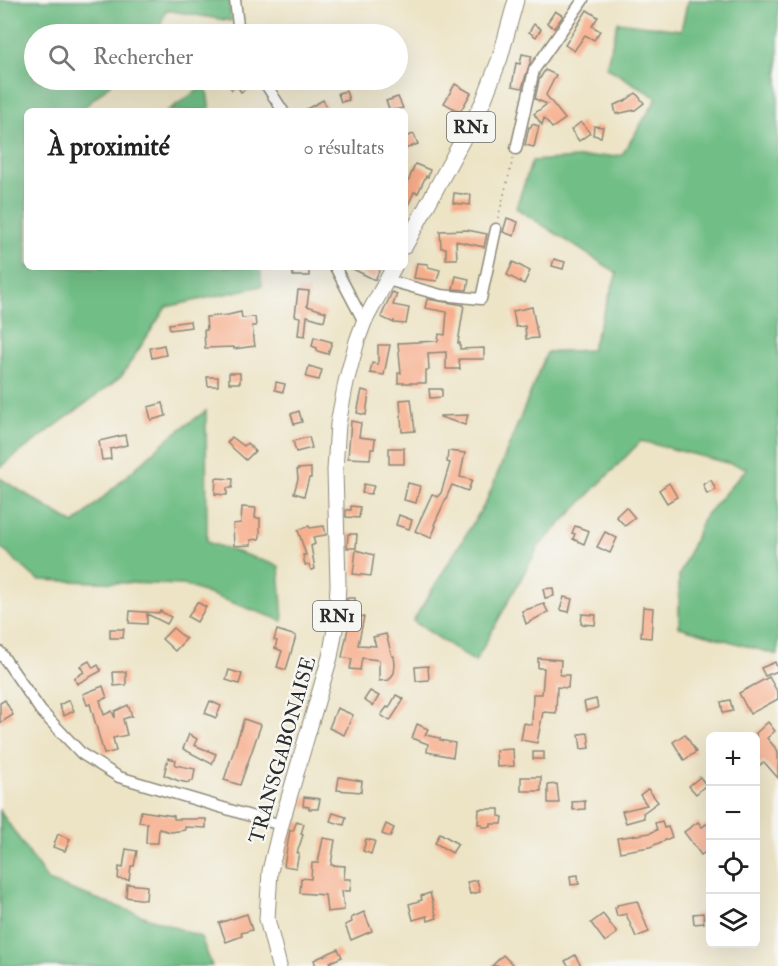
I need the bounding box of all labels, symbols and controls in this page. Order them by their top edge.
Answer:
search box [24,24,408,90]
icon: search [45,41,78,74]
text: Rechercher [93,43,193,71]
road number: RN1 [447,112,495,142]
text: À proximité [48,131,170,163]
text: 0 résultats [304,135,384,160]
road number: RN1 [313,601,361,631]
street label: TRANSGABONAISE [244,654,321,847]
map controls [706,732,760,948]
button: + [706,732,760,786]
button: − [706,786,760,840]
button: locate [706,840,760,894]
button: layers [706,894,760,948]

